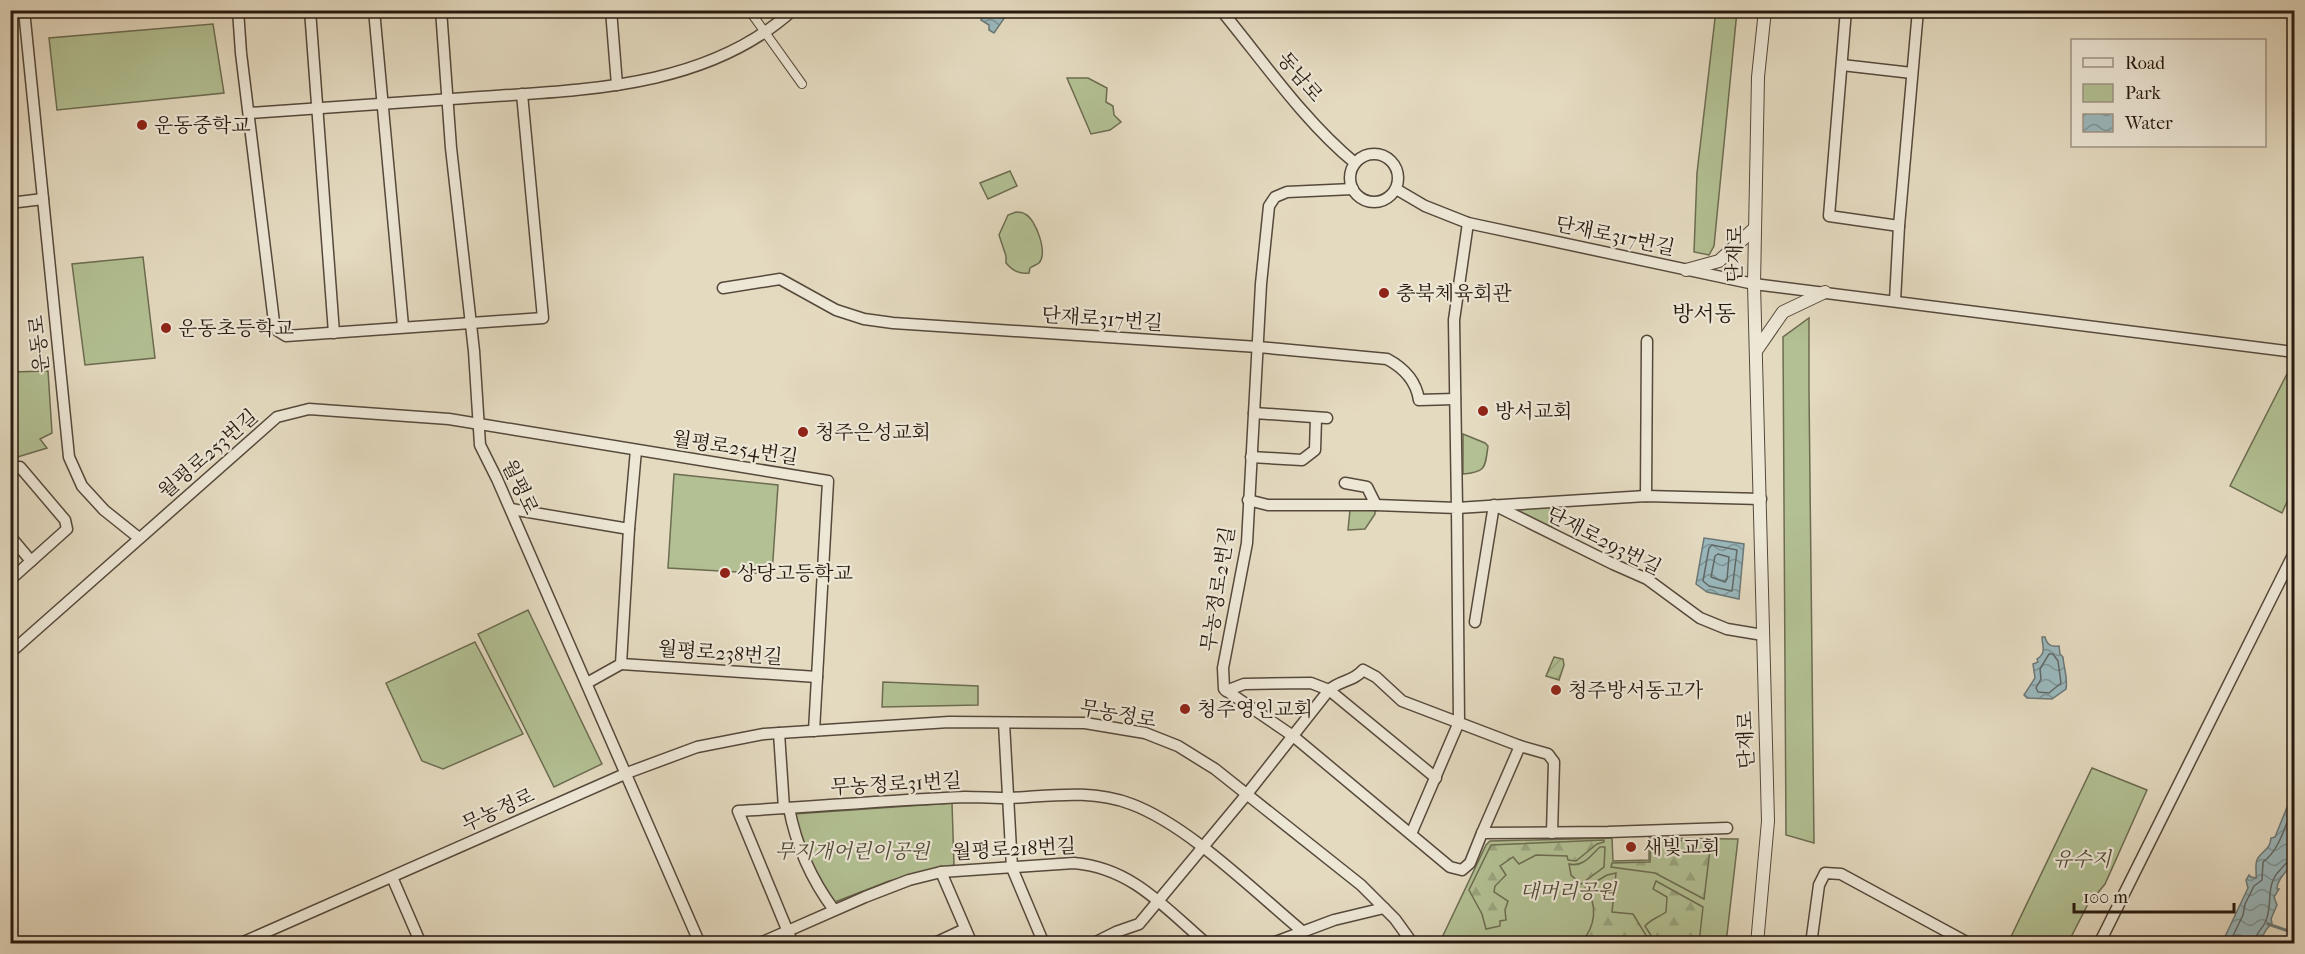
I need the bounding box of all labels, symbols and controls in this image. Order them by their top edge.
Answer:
legend [2071,39,2266,147]
street label: 동남로 [1273,47,1327,107]
text: Road [2125,53,2165,74]
text: Park [2125,83,2162,104]
text: Water [2124,113,2173,134]
place label: 운동중학교 [154,114,251,137]
marker: 운동중학교 [135,118,149,132]
street label: 단재로317번길 [1553,212,1677,260]
street label: 단재로 [1723,225,1747,283]
place label: 충북체육회관 [1396,282,1513,305]
marker: 충북체육회관 [1377,286,1391,300]
district label: 방서동 [1672,301,1736,327]
street label: 단재로317번길 [1041,303,1163,335]
street label: 운동로 [25,314,53,374]
place label: 운동초등학교 [178,317,295,340]
marker: 운동초등학교 [159,321,173,335]
place label: 방서교회 [1495,400,1572,423]
marker: 방서교회 [1476,404,1490,418]
street label: 월평로253번길 [154,405,262,503]
place label: 청주은성교회 [815,421,931,444]
marker: 청주은성교회 [796,425,810,439]
street label: 월평로254번길 [670,427,800,469]
street label: 월평로 [497,456,543,518]
street label: 단재로293번길 [1543,502,1665,580]
street label: 무농정로2번길 [1197,525,1239,653]
place label: 상당고등학교 [737,562,854,585]
marker: 상당고등학교 [718,566,732,580]
street label: 월평로238번길 [657,637,783,669]
place label: 청주방서동고가 [1568,679,1704,702]
marker: 청주방서동고가 [1549,683,1563,697]
street label: 무농정로 [1078,696,1158,732]
place label: 청주영인교회 [1197,698,1313,721]
marker: 청주영인교회 [1178,702,1192,716]
street label: 단재로 [1733,711,1759,769]
street label: 무농정로31번길 [830,769,962,799]
street label: 무농정로 [458,784,538,836]
street label: 월평로218번길 [951,834,1077,864]
place label: 새빛교회 [1643,836,1720,859]
park label: 무지개어린이공원 [775,840,931,863]
marker: 새빛교회 [1624,840,1638,854]
park label: 유수지 [2053,848,2113,871]
scale bar [2074,876,2234,914]
park label: 대머리공원 [1520,880,1618,903]
text: 100 m [2083,887,2128,908]

